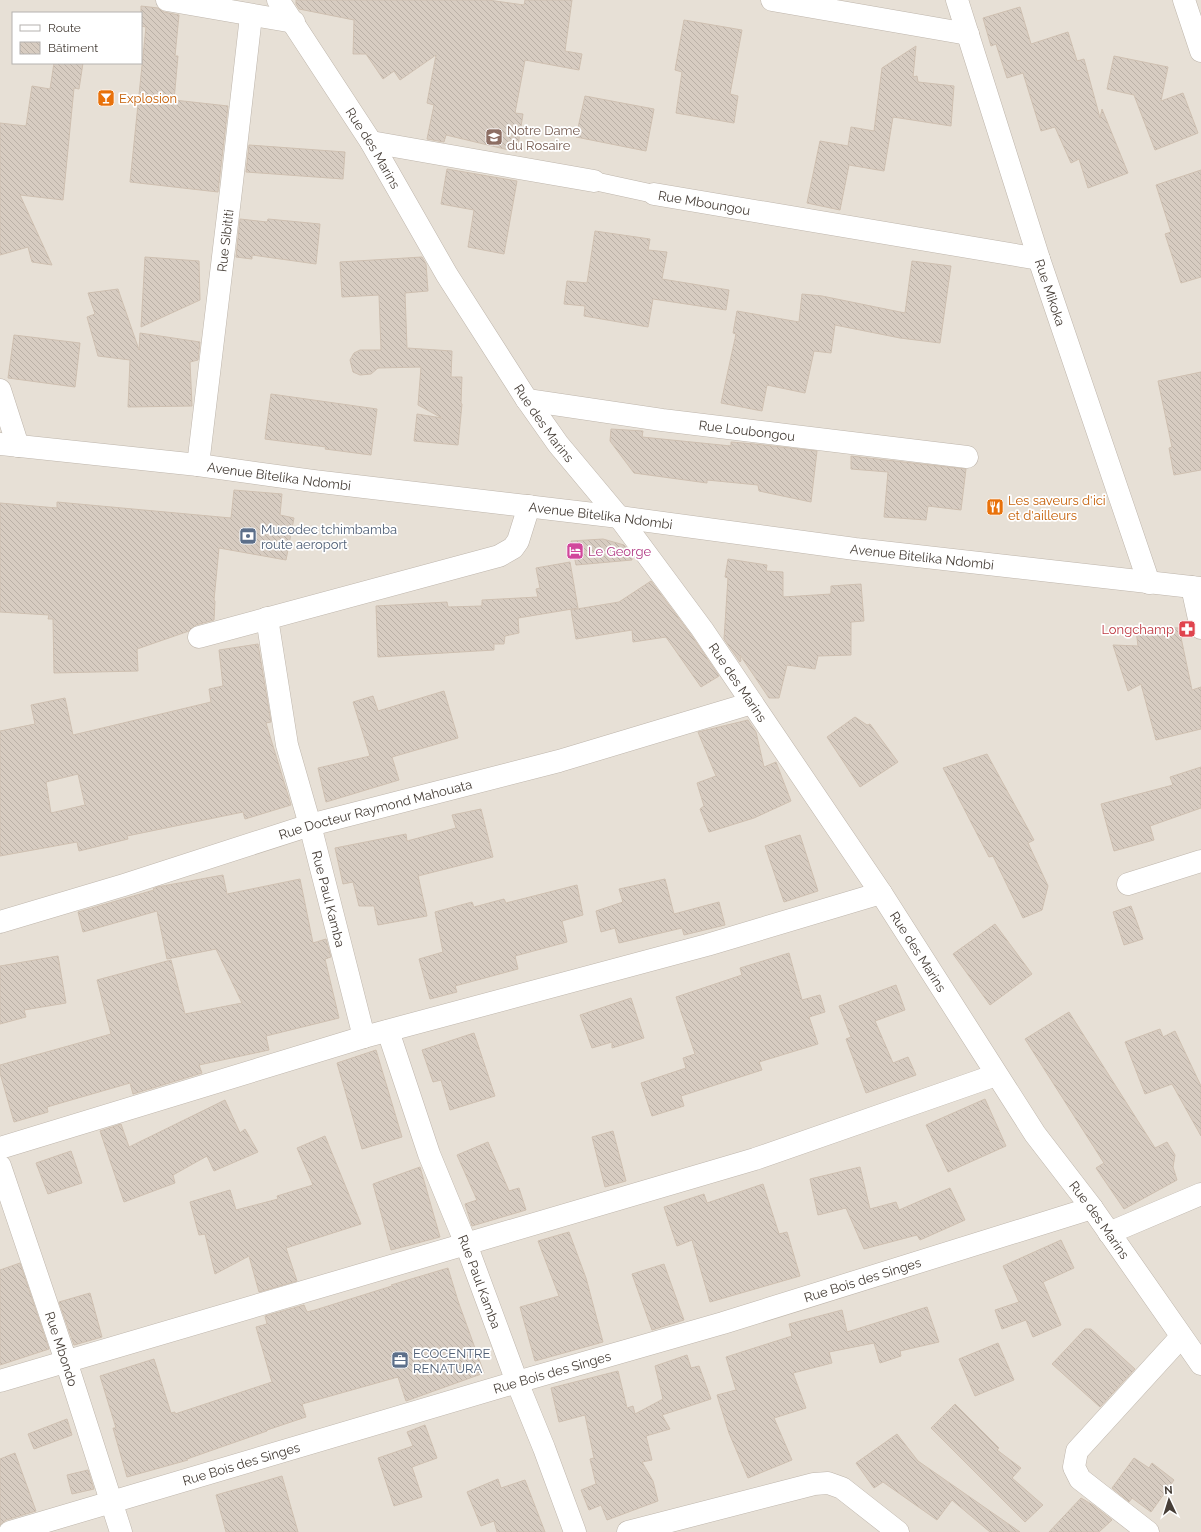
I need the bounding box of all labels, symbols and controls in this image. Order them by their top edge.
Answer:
legend [12,12,142,64]
text: Route [48,21,81,35]
text: Bâtiment [48,41,98,55]
bar icon: Explosion [96,88,116,108]
place label: Explosion [119,91,177,106]
street label: Rue des Marins [342,105,403,191]
place label: Notre Dame du Rosaire [507,123,580,153]
school or university icon: Notre Dame du Rosaire [484,127,504,147]
street label: Rue Mboungou [657,188,751,218]
street label: Rue Sibititi [214,208,237,273]
street label: Rue Mikoka [1032,257,1068,328]
street label: Rue des Marins [511,382,577,465]
street label: Rue Loubongou [698,418,796,444]
street label: Avenue Bitelika Ndombi [206,459,352,493]
place label: Les saveurs d'ici et d'ailleurs [1008,493,1106,523]
restaurant icon: Les saveurs d'ici et d'ailleurs [985,497,1005,517]
street label: Avenue Bitelika Ndombi [528,499,673,532]
place label: Mucodec tchimbamba route aeroport [261,522,397,552]
bank icon: Mucodec tchimbamba route aeroport [238,526,258,546]
hotel icon: Le George [565,541,585,561]
street label: Avenue Bitelika Ndombi [849,541,995,573]
place label: Le George [588,544,651,559]
pharmacy icon: Longchamp [1177,619,1197,639]
place label: Longchamp [1101,622,1174,637]
street label: Rue des Marins [706,640,770,725]
street label: Rue Docteur Raymond Mahouata [277,777,474,843]
street label: Rue Paul Kamba [309,849,348,949]
street label: Rue des Marins [887,909,949,995]
street label: Rue des Marins [1066,1178,1132,1262]
street label: Rue Paul Kamba [455,1233,504,1331]
street label: Rue Bois des Singes [802,1255,923,1305]
street label: Rue Mbondo [42,1310,81,1388]
place label: ECOCENTRE RENATURA [413,1346,491,1376]
street label: Rue Bois des Singes [491,1349,613,1397]
office icon: ECOCENTRE RENATURA [390,1350,410,1370]
street label: Rue Bois des Singes [181,1440,302,1489]
north arrow [1149,1480,1189,1520]
text: N [1164,1484,1173,1497]

